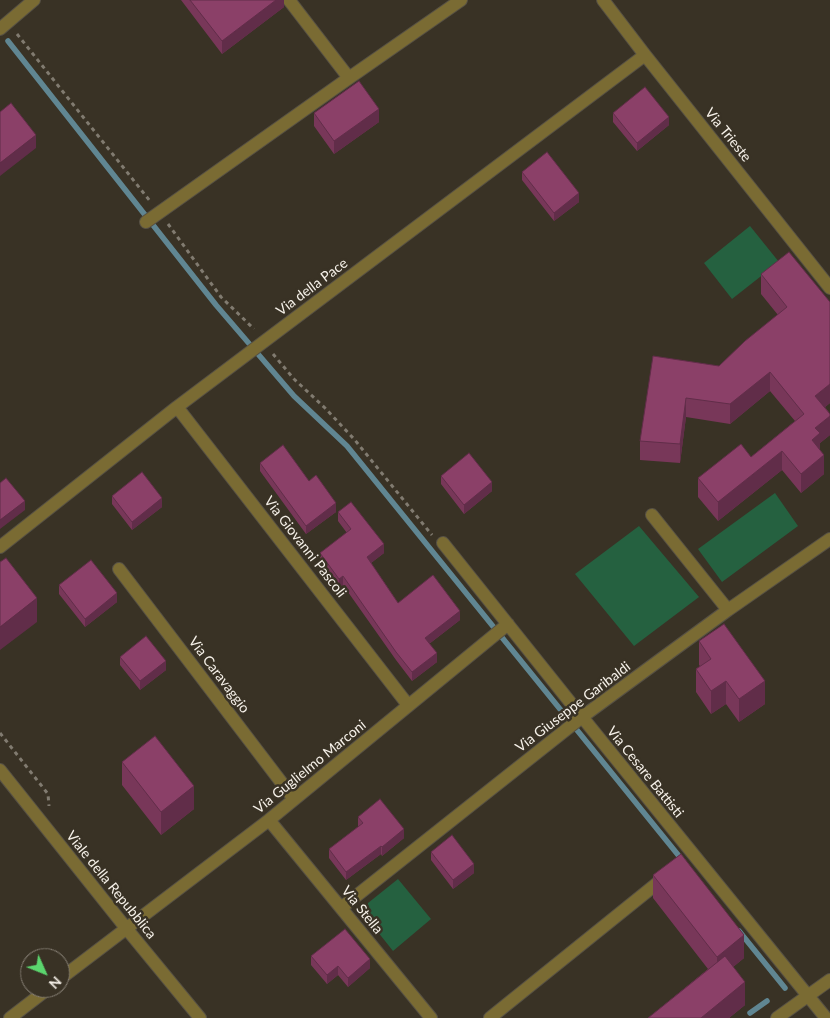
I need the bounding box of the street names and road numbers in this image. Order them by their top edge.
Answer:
street label: Via Trieste [701,105,755,165]
street label: Via della Pace [273,255,351,319]
street label: Via Giovanni Pascoli [260,493,350,601]
street label: Via Caravaggio [185,633,253,717]
street label: Via Giuseppe Garibaldi [512,658,634,756]
street label: Via Guglielmo Marconi [251,717,369,817]
street label: Via Cesare Battisti [603,723,687,821]
street label: Viale della Repubblica [62,828,160,942]
street label: Via Stella [338,883,386,937]

